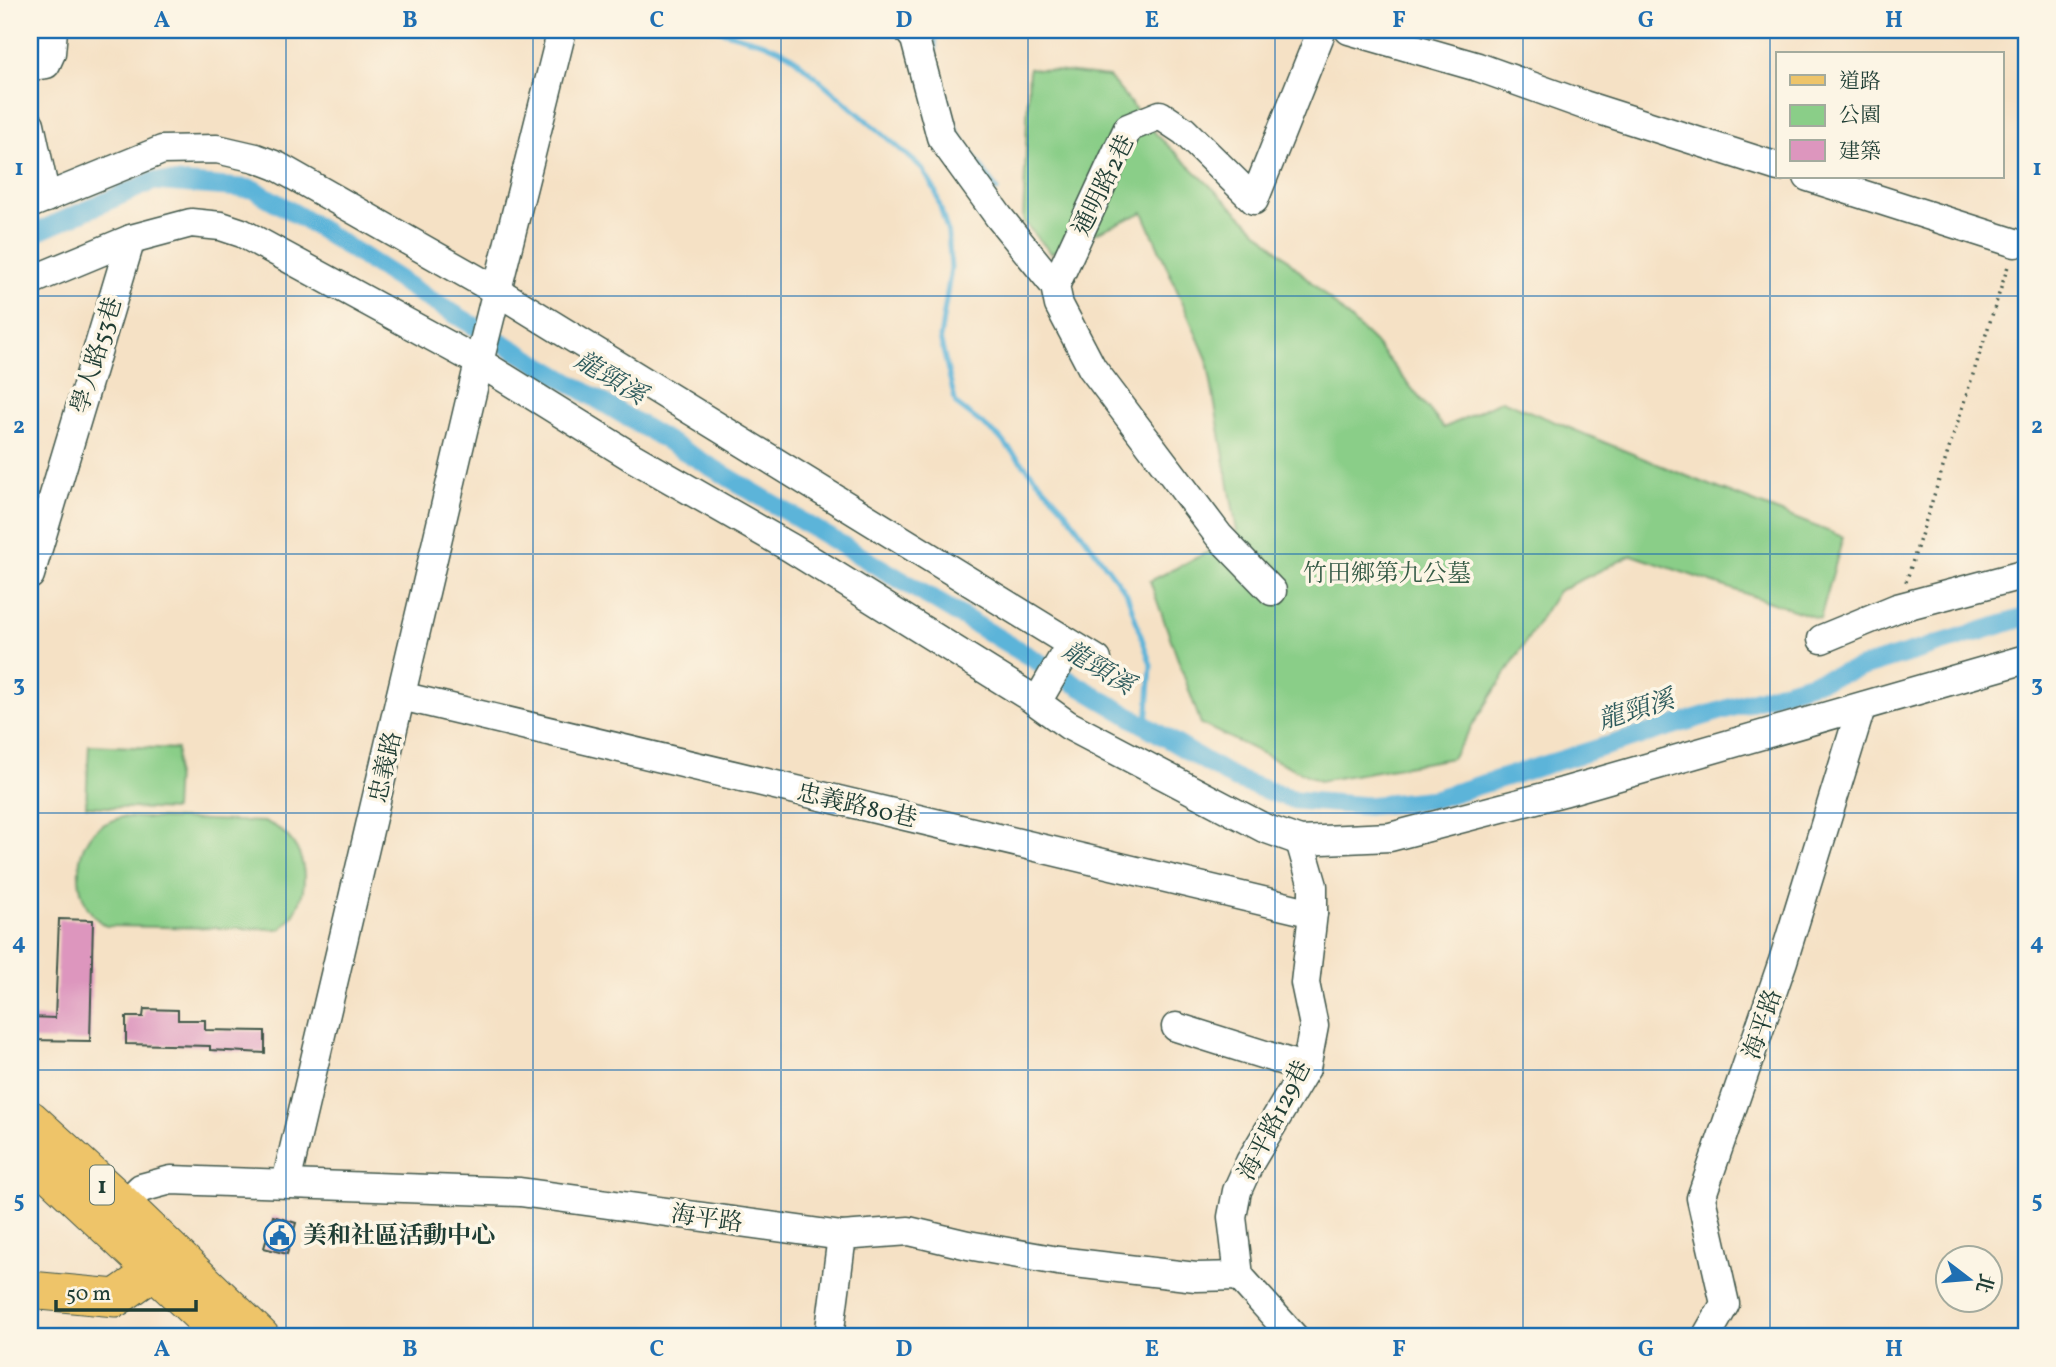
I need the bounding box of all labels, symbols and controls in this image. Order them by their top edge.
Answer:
text: A [154,5,170,37]
text: B [402,5,418,37]
text: C [650,5,664,37]
text: D [896,5,913,37]
text: E [1145,5,1159,37]
text: F [1392,5,1406,37]
text: G [1638,5,1654,37]
text: H [1885,5,1903,37]
legend [1776,52,2004,178]
text: 道路 [1839,68,1881,97]
text: 公園 [1839,102,1881,131]
street label: 通明路2巷 [1066,129,1144,242]
text: 建築 [1839,138,1881,167]
text: 1 [14,153,24,185]
text: 1 [2032,153,2042,185]
street label: 學人路53巷 [64,293,132,418]
water label: 龍頸溪 [567,343,655,416]
text: 2 [13,411,25,443]
text: 2 [2031,411,2043,443]
park label: 竹田鄉第九公墓 [1303,558,1471,592]
water label: 龍頸溪 [1055,633,1143,706]
text: 3 [13,669,25,701]
text: 3 [2031,669,2043,701]
water label: 龍頸溪 [1594,681,1682,740]
street label: 忠義路 [362,729,412,806]
street label: 忠義路80巷 [793,777,920,837]
text: 4 [12,927,26,959]
text: 4 [2030,927,2044,959]
street label: 海平路 [1736,985,1792,1064]
street label: 海平路129巷 [1231,1055,1321,1187]
road number: 1 [90,1166,114,1204]
text: 5 [13,1185,25,1217]
text: 5 [2031,1185,2043,1217]
street label: 海平路 [669,1198,745,1242]
public building icon: 美和社區活動中心 [263,1218,297,1252]
place label: 美和社區活動中心 [303,1220,495,1254]
north arrow [1934,1244,2004,1314]
scale bar [56,1269,196,1313]
text: 北 [1968,1270,1999,1296]
text: 50 m [66,1280,111,1309]
text: A [154,1334,170,1366]
text: B [402,1334,418,1366]
text: C [650,1334,664,1366]
text: D [896,1334,913,1366]
text: E [1145,1334,1159,1366]
text: F [1392,1334,1406,1366]
text: G [1638,1334,1654,1366]
text: H [1885,1334,1903,1366]

